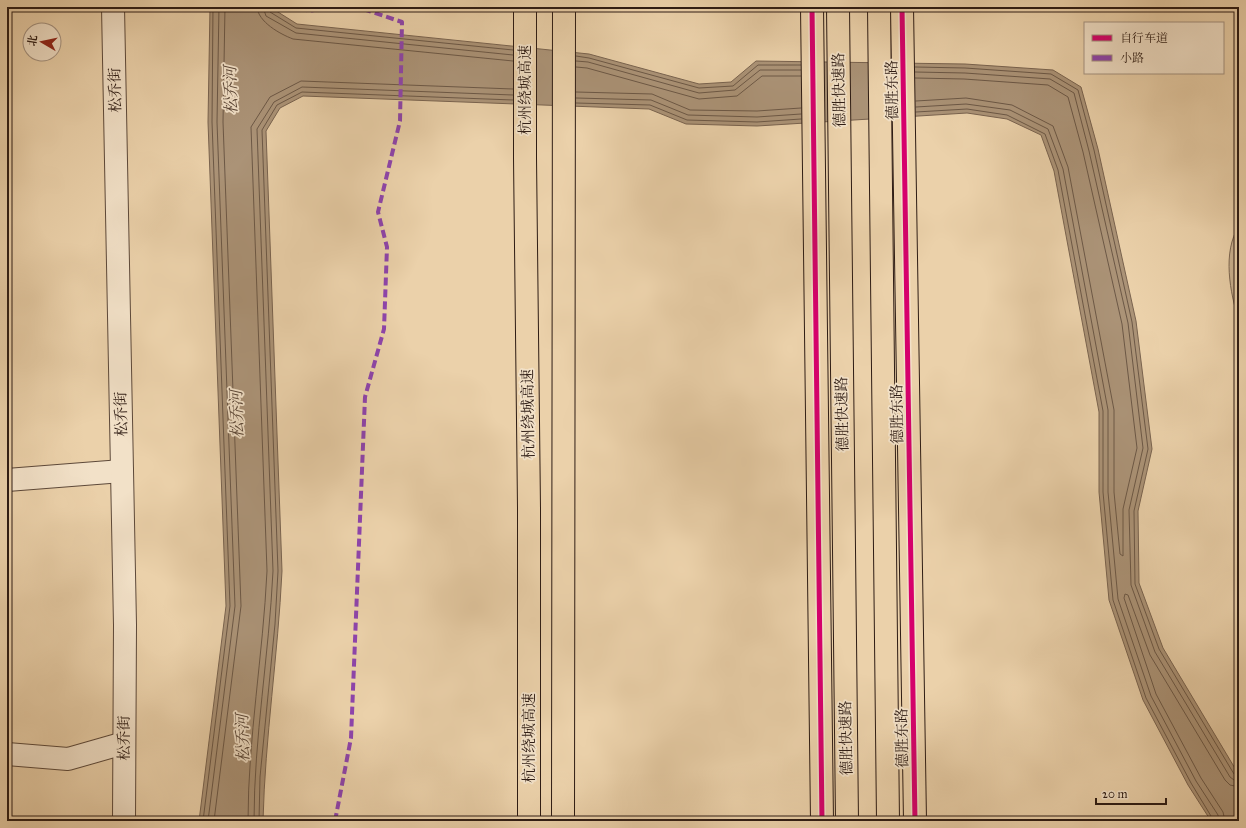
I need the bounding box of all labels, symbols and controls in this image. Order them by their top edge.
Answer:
north arrow [22,22,62,62]
legend [1084,22,1224,74]
text: 自行车道 [1120,31,1168,45]
text: 北 [25,34,40,47]
street label: 杭州绕城高速 [516,45,534,135]
text: 小路 [1120,51,1144,65]
street label: 德胜快速路 [829,52,849,128]
street label: 德胜东路 [882,60,902,120]
water label: 松乔河 [221,63,240,114]
street label: 松乔街 [106,67,124,113]
street label: 杭州绕城高速 [518,369,538,459]
street label: 德胜快速路 [832,376,852,452]
street label: 德胜东路 [887,384,907,444]
water label: 松乔河 [227,387,246,438]
street label: 松乔街 [112,391,130,437]
street label: 杭州绕城高速 [520,693,538,783]
street label: 德胜快速路 [836,700,856,776]
street label: 德胜东路 [892,708,912,768]
water label: 松乔河 [233,711,252,762]
street label: 松乔街 [115,715,133,761]
scale bar [1096,780,1166,806]
text: 20 m [1102,787,1128,801]

